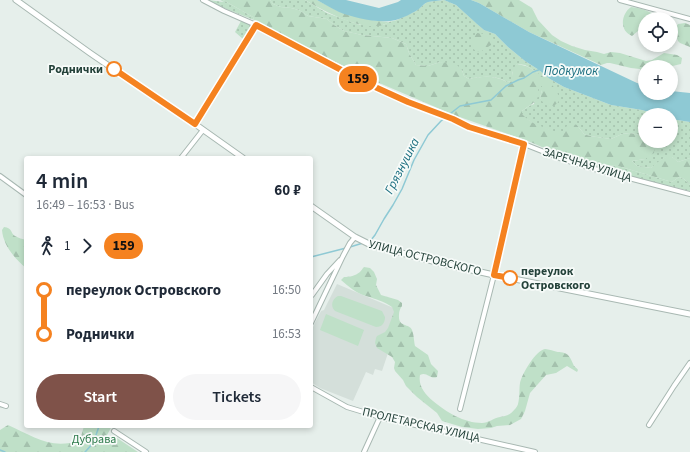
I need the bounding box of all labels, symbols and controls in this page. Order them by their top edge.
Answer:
map controls [638,12,678,148]
button: locate [638,12,678,52]
button: + [638,60,678,100]
place label: Роднички [48,61,103,78]
marker: Роднички [106,61,122,77]
water label: Подкумок [544,62,599,80]
line badge: 159 [335,66,381,92]
text: 159 [347,69,369,89]
button: − [638,108,678,148]
water label: Грязнушка [380,135,424,197]
street label: ЗАРЕЧНАЯ УЛИЦА [540,143,634,187]
text: 4 min [36,165,88,197]
text: 60 ₽ [274,180,301,201]
text: 16:49 – 16:53 · Bus [36,196,134,214]
icon: walk [36,235,58,257]
icon: forward [76,235,98,257]
text: 159 [112,236,135,256]
street label: УЛИЦА ОСТРОВСКОГО [367,236,483,280]
text: 1 [64,237,70,255]
place label: переулок Островского [521,263,591,294]
marker: переулок Островского [502,270,518,286]
text: переулок Островского [66,280,221,301]
text: 16:50 [272,281,301,299]
text: Роднички [66,324,134,345]
text: 16:53 [272,325,301,343]
button: Start [36,374,165,420]
button: Tickets [173,374,301,420]
street label: ПРОЛЕТАРСКАЯ УЛИЦА [360,403,482,447]
park label: Дубрава [72,431,116,448]

